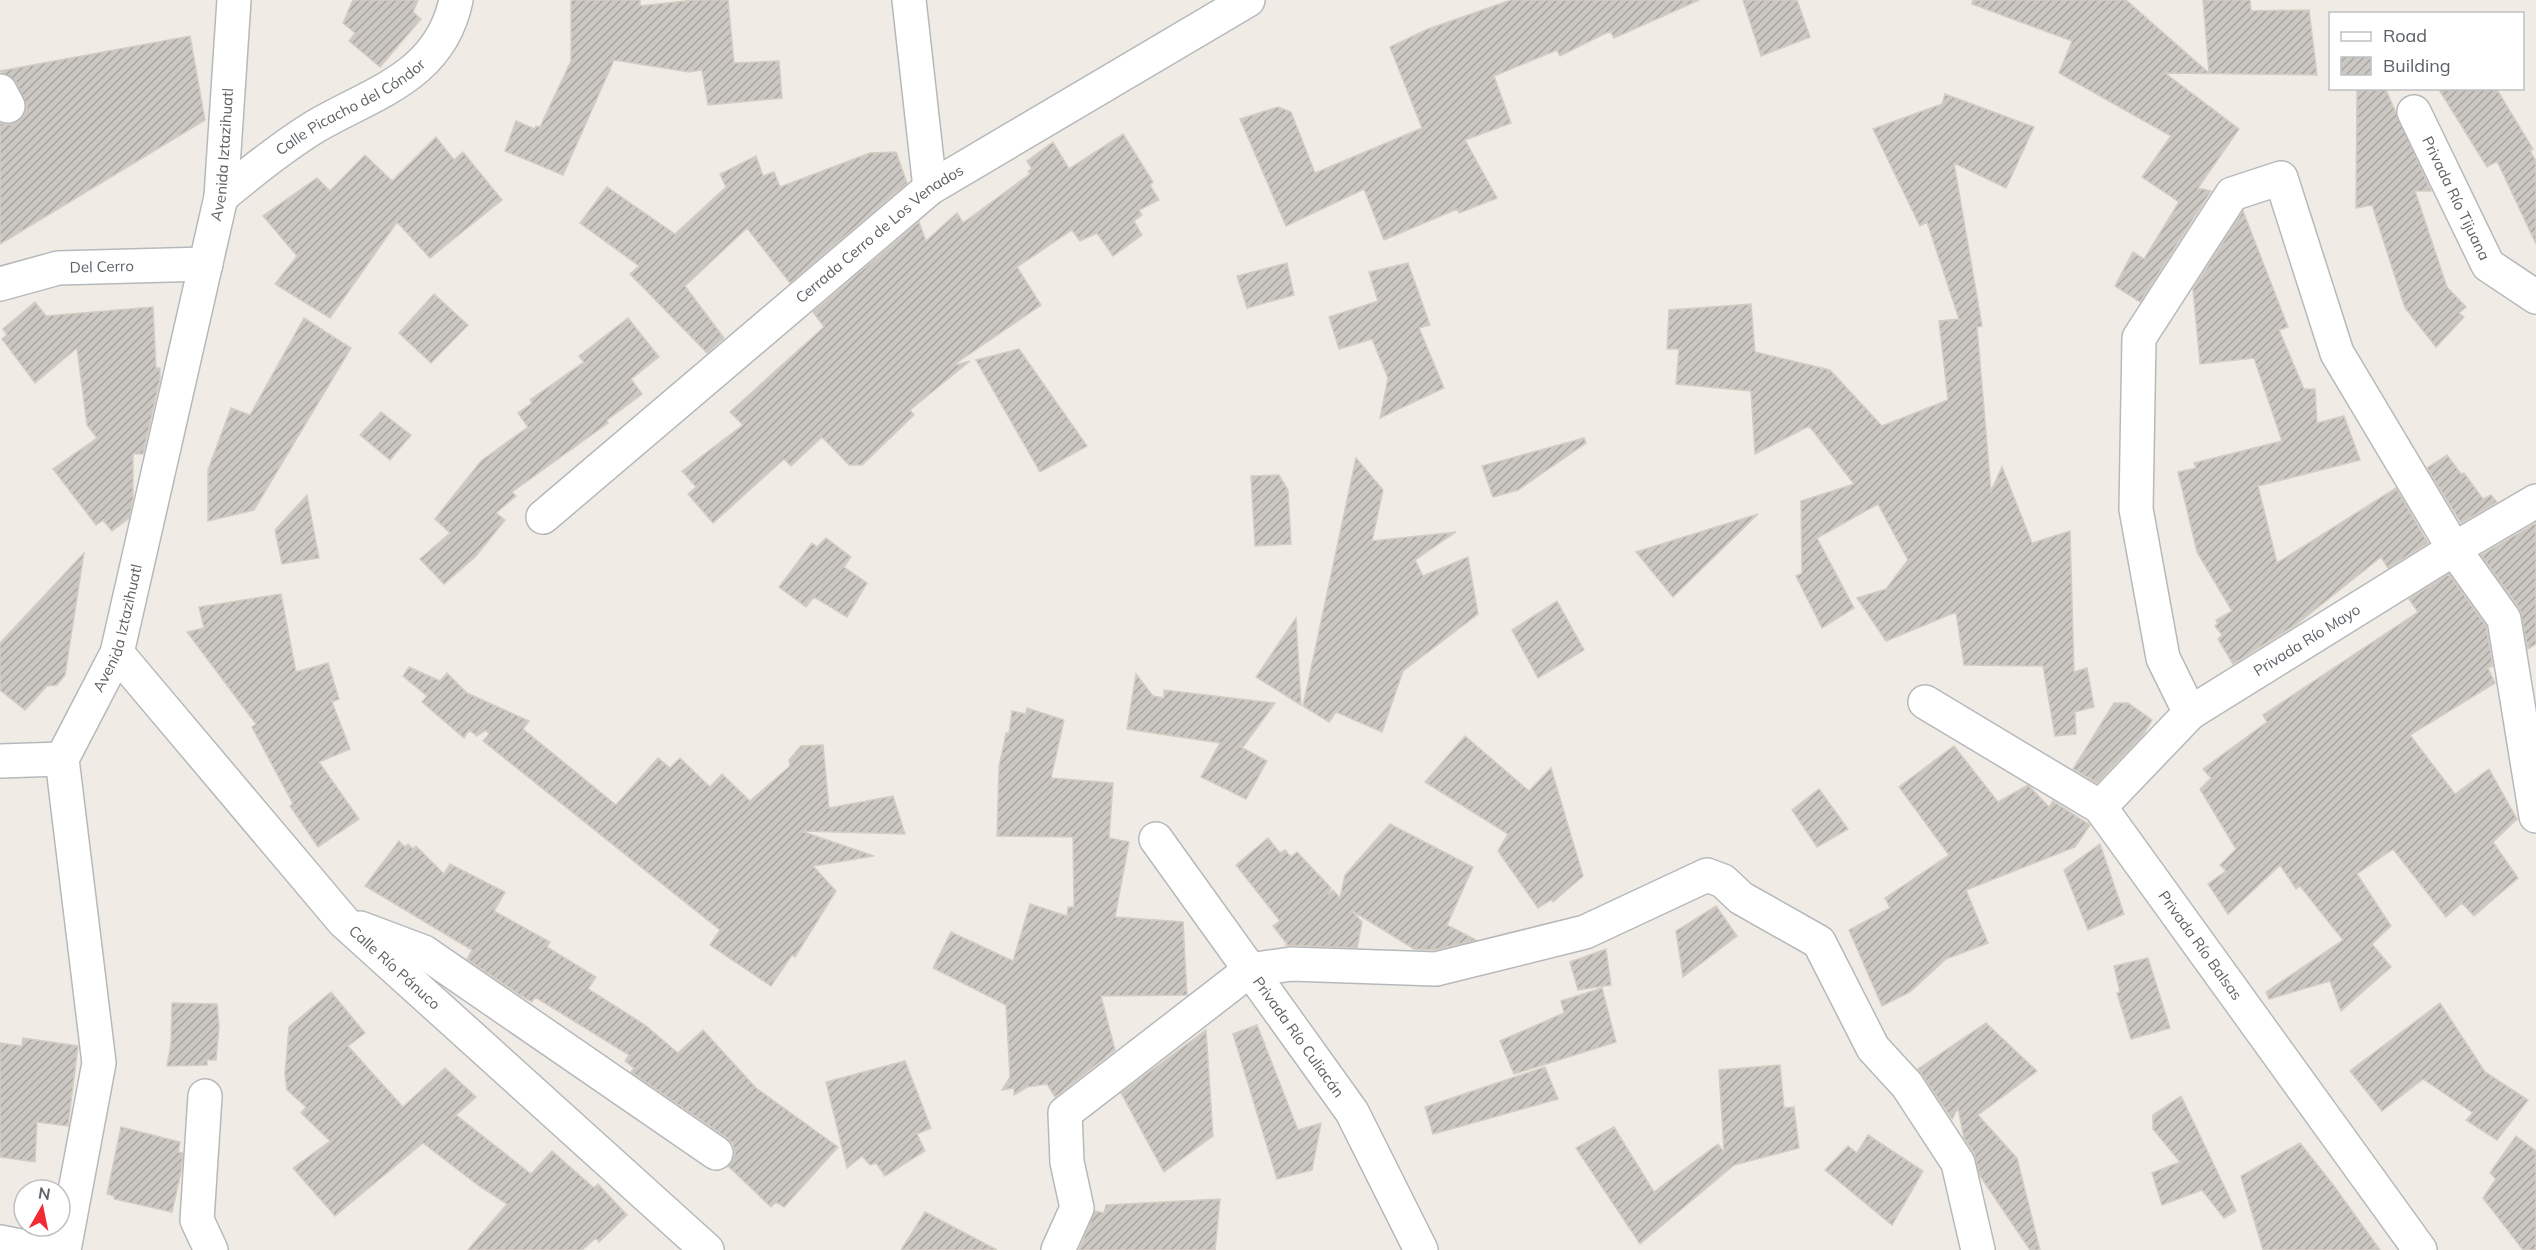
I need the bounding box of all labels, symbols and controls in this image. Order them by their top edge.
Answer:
legend [2329,12,2524,90]
text: Road [2383,24,2427,47]
street label: Calle Picacho del Cóndor [272,54,429,159]
text: Building [2383,54,2451,77]
street label: Avenida Iztazihuatl [206,87,237,223]
street label: Privada Río Tijuana [2418,133,2494,263]
street label: Cerrada Cerro de Los Venados [791,160,967,307]
street label: Del Cerro [69,256,134,277]
street label: Avenida Iztazihuatl [88,562,146,695]
street label: Privada Río Mayo [2250,600,2364,680]
street label: Privada Río Balsas [2155,887,2246,1004]
street label: Calle Río Pánuco [345,921,445,1013]
street label: Privada Río Culiacán [1249,973,1348,1101]
north arrow [12,1178,72,1238]
text: N [37,1182,52,1204]

